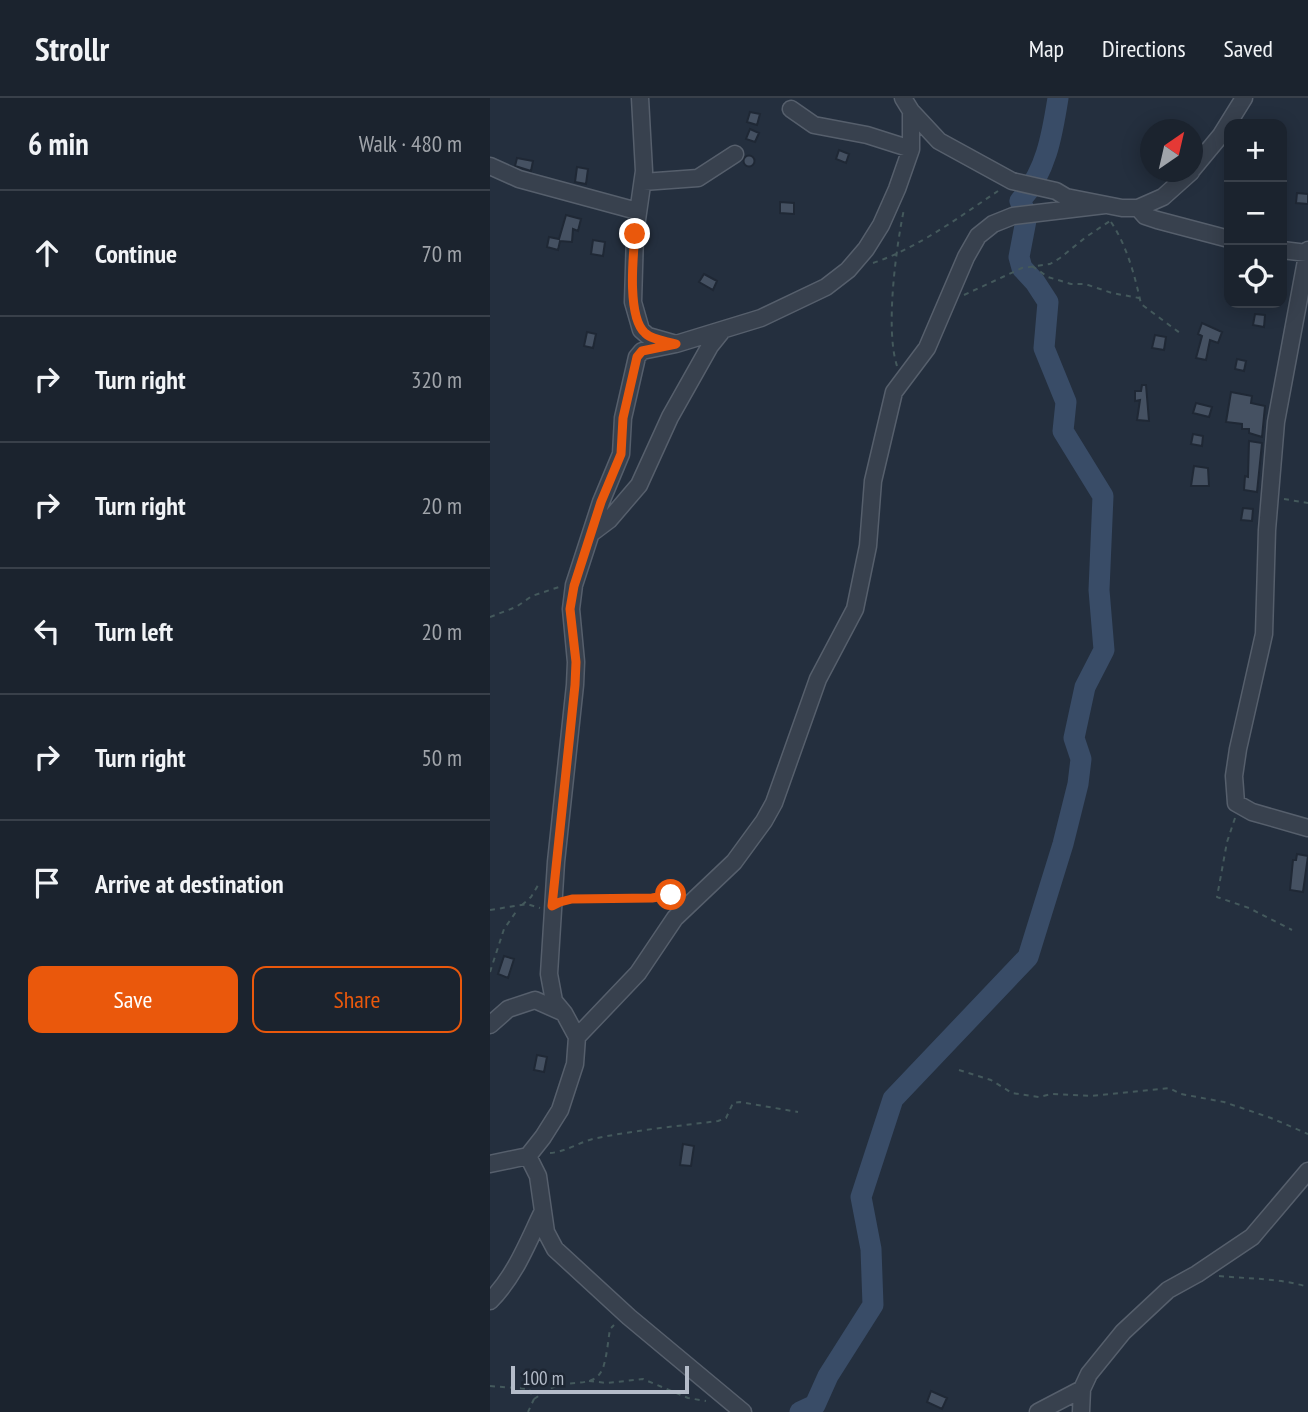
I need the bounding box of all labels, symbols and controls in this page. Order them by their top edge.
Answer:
text: Strollr [35,27,109,70]
text: Map [1029,33,1064,64]
text: Directions [1102,33,1186,64]
text: Saved [1224,33,1273,64]
north arrow [1140,119,1203,182]
map controls [1224,119,1287,308]
button: + [1224,119,1287,182]
text: 6 min [28,124,89,163]
text: Walk · 480 m [359,129,462,158]
button: − [1224,182,1287,245]
route end [619,218,650,249]
icon: ahead [28,234,66,272]
text: Continue [95,237,177,270]
text: 70 m [421,239,462,268]
button: locate [1224,245,1287,308]
icon: right [28,360,66,398]
text: Turn right [95,363,186,396]
text: 320 m [411,365,462,394]
icon: right [28,486,66,524]
text: Turn right [95,489,186,522]
text: 20 m [421,491,462,520]
icon: left [28,612,66,650]
text: Turn left [95,615,173,648]
text: 20 m [421,617,462,646]
icon: right [28,738,66,776]
text: Turn right [95,741,186,774]
text: 50 m [421,743,462,772]
icon: arrive [28,864,66,902]
text: Arrive at destination [95,867,284,900]
route start [655,879,686,910]
button: Save [28,966,238,1033]
button: Share [252,966,462,1033]
scale bar [511,1363,690,1395]
text: 100 m [522,1366,564,1390]

